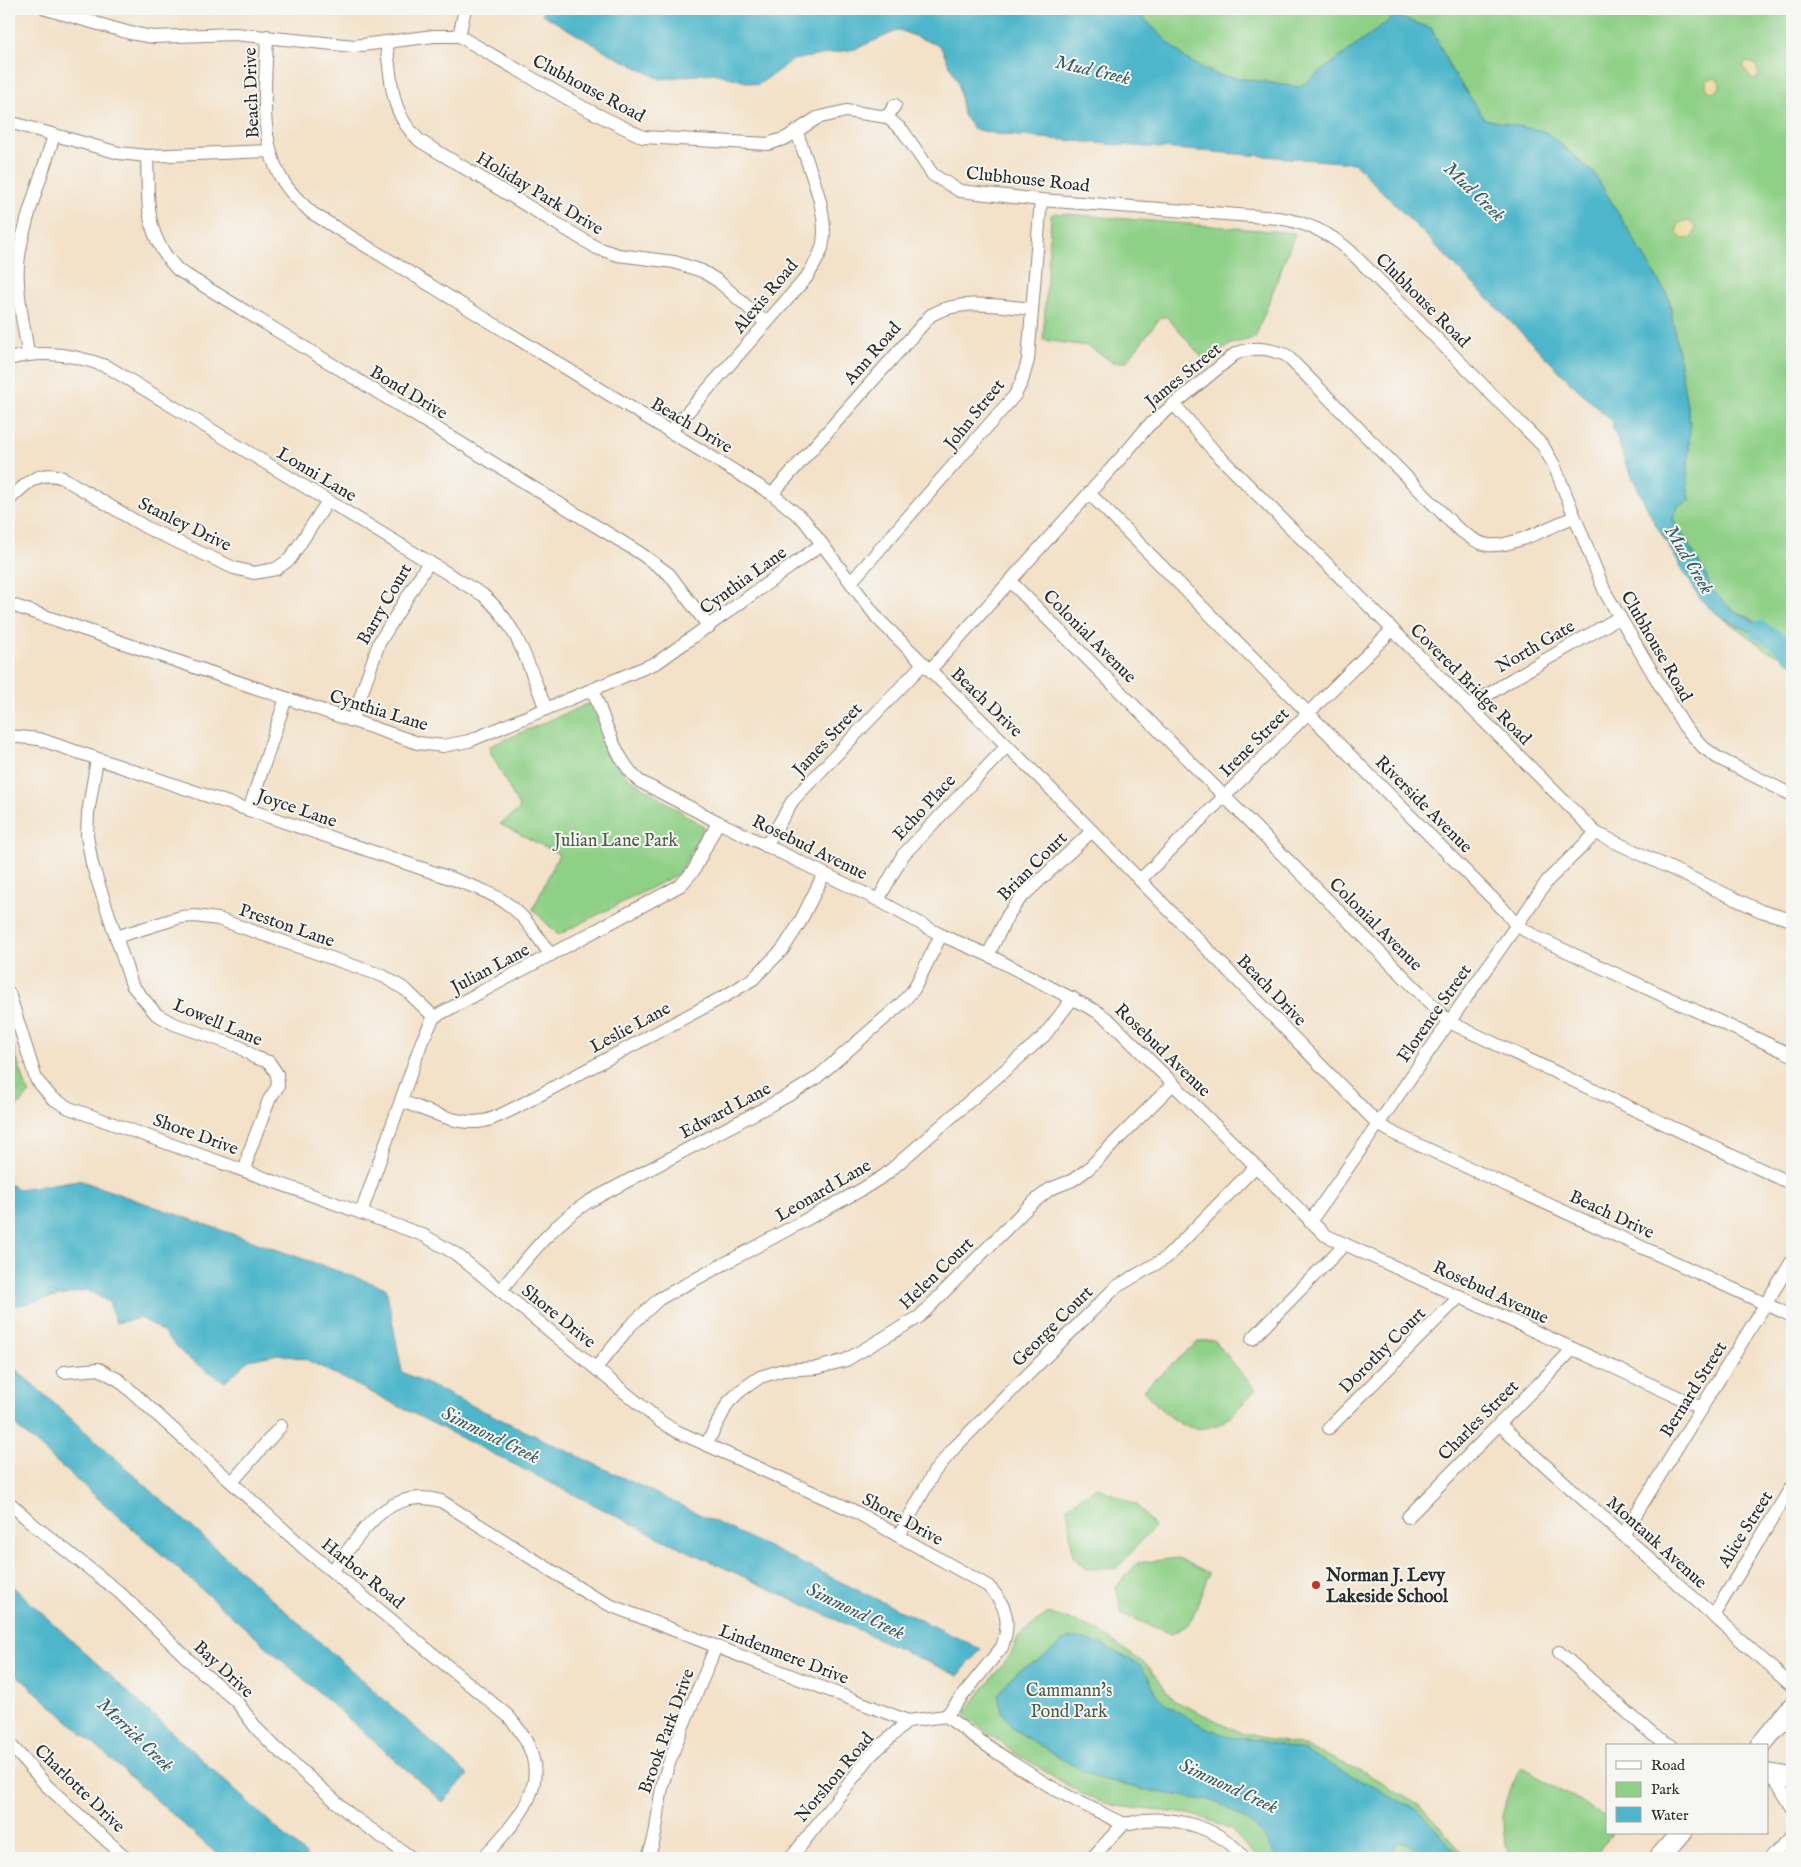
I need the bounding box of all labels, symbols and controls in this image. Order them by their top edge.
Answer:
street label: Beach Drive [239,47,266,139]
street label: Clubhouse Road [528,50,649,129]
water label: Mud Creek [1053,51,1133,91]
street label: Holiday Park Drive [471,147,607,241]
water label: Mud Creek [1438,157,1510,228]
street label: Clubhouse Road [965,163,1091,198]
street label: Clubhouse Road [1370,249,1474,353]
street label: Alexis Road [728,255,804,340]
street label: Ann Road [839,317,907,391]
street label: James Street [1140,338,1227,415]
street label: Bond Drive [365,361,451,425]
street label: John Street [938,375,1011,456]
street label: Beach Drive [646,393,736,460]
street label: Lonni Lane [272,443,360,508]
street label: Stanley Drive [134,493,235,558]
water label: Mud Creek [1658,521,1718,599]
street label: Cynthia Lane [696,542,792,620]
street label: Barry Court [353,560,418,650]
street label: Colonial Avenue [1037,585,1141,689]
street label: Clubhouse Road [1615,587,1697,707]
street label: North Gate [1492,615,1579,679]
street label: Covered Bridge Road [1404,619,1536,751]
street label: Beach Drive [945,663,1027,743]
street label: Cynthia Lane [326,686,431,737]
street label: James Street [787,699,868,783]
street label: Irene Street [1215,703,1295,783]
street label: Riverside Avenue [1369,751,1477,859]
street label: Echo Place [889,770,962,846]
street label: Joyce Lane [251,784,340,834]
street label: Rosebud Avenue [748,811,871,886]
street label: Brian Court [993,827,1073,907]
park label: Julian Lane Park [552,830,678,853]
street label: Colonial Avenue [1323,873,1427,977]
street label: Preston Lane [236,899,337,953]
street label: Julian Lane [446,939,534,1001]
street label: Beach Drive [1231,950,1311,1032]
street label: Florence Street [1393,960,1478,1068]
street label: Lowell Lane [169,994,266,1052]
street label: Leslie Lane [587,998,675,1059]
street label: Rosebud Avenue [1109,999,1215,1103]
street label: Edward Lane [676,1078,775,1145]
street label: Shore Drive [150,1109,241,1161]
street label: Leonard Lane [772,1155,876,1228]
street label: Beach Drive [1565,1186,1658,1245]
street label: Helen Court [895,1233,979,1315]
street label: Rosebud Avenue [1429,1256,1552,1330]
street label: Shore Drive [516,1280,600,1354]
street label: George Court [1008,1282,1098,1372]
street label: Dorothy Court [1335,1303,1431,1399]
street label: Bernard Street [1656,1337,1733,1442]
street label: Charles Street [1434,1376,1524,1466]
water label: Simmond Creek [437,1402,543,1470]
street label: Alice Street [1713,1487,1779,1573]
street label: Shore Drive [858,1489,947,1552]
street label: Montauk Avenue [1601,1492,1711,1594]
street label: Harbor Road [316,1534,409,1615]
place label: Norman J. Levy Lakeside School [1325,1565,1449,1609]
water label: Simmond Creek [802,1578,908,1646]
marker: Norman J. Levy Lakeside School [1310,1579,1322,1591]
street label: Lindenmere Drive [715,1620,852,1691]
street label: Bay Drive [188,1636,258,1704]
street label: Brook Park Drive [634,1666,701,1797]
park label: Cammann's Pond Park [1026,1680,1112,1724]
water label: Merrick Creek [91,1693,178,1778]
street label: Norshon Road [791,1728,880,1828]
street label: Charlotte Drive [29,1740,129,1838]
legend [1606,1744,1768,1834]
water label: Simmond Creek [1175,1754,1282,1820]
text: Road [1651,1756,1686,1775]
text: Park [1651,1780,1681,1799]
text: Water [1651,1806,1689,1825]

